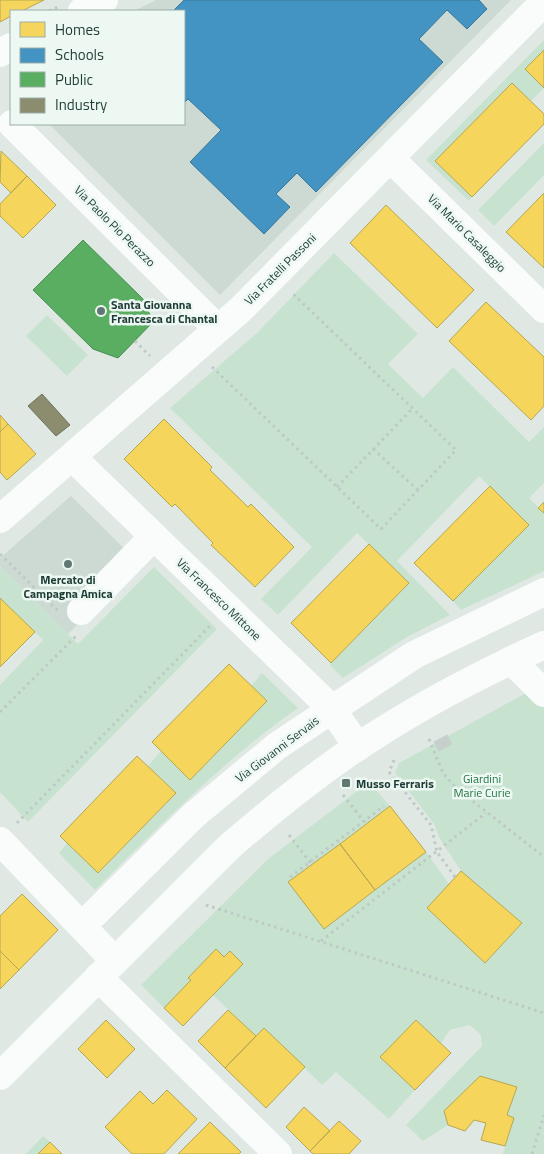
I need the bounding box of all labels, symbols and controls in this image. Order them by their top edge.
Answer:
legend [10,10,185,125]
text: Homes [55,18,100,41]
text: Schools [55,43,104,66]
text: Public [55,68,93,91]
text: Industry [55,93,107,116]
street label: Via Paolo Pio Perazzo [70,181,160,271]
street label: Via Mario Casaleggio [423,189,511,277]
street label: Via Fratelli Passoni [240,229,320,309]
place label: Santa Giovanna Francesca di Chantal [111,295,218,328]
marker: Santa Giovanna Francesca di Chantal [95,305,107,317]
street label: Via Francesco Mittone [172,553,266,645]
marker: Mercato di Campagna Amica [62,558,74,570]
place label: Mercato di Campagna Amica [23,570,113,603]
street label: Via Giovanni Servais [231,711,323,787]
park label: Giardini Marie Curie [453,769,511,802]
place label: Musso Ferraris [356,774,434,793]
marker: Musso Ferraris [340,777,352,789]

